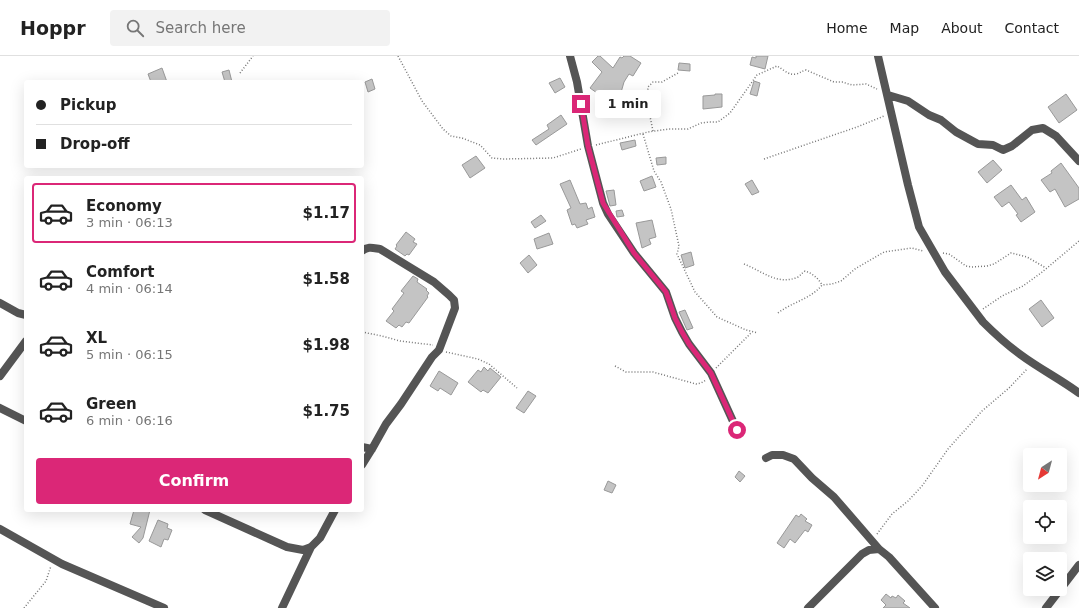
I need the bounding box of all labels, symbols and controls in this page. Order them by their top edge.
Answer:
search box [110,10,390,46]
text: Hoppr [20,17,86,39]
icon: search [124,17,146,39]
text: Search here [156,19,246,37]
text: Home [826,20,868,36]
text: Map [890,20,919,36]
text: About [941,20,983,36]
text: Contact [1005,20,1059,36]
callout: 1 min [595,90,661,118]
route end [572,95,590,113]
text: Pickup [60,96,116,114]
text: 1 min [608,96,648,111]
text: Drop-off [60,135,130,153]
icon: car [38,195,74,231]
text: Economy [86,197,162,215]
text: $1.17 [303,204,350,222]
text: 3 min · 06:13 [86,215,173,230]
icon: car [38,261,74,297]
text: Comfort [86,263,154,281]
text: $1.58 [303,270,350,288]
text: 4 min · 06:14 [86,281,173,296]
icon: car [38,327,74,363]
text: XL [86,329,107,347]
text: $1.98 [303,336,350,354]
text: 5 min · 06:15 [86,347,173,362]
icon: car [38,393,74,429]
text: Green [86,395,137,413]
text: $1.75 [303,402,350,420]
text: 6 min · 06:16 [86,413,173,428]
route start [728,421,746,439]
north arrow [1023,448,1067,492]
map controls [1023,448,1067,596]
button: Confirm [36,458,352,504]
button: locate [1023,500,1067,544]
button: layers [1023,552,1067,596]

